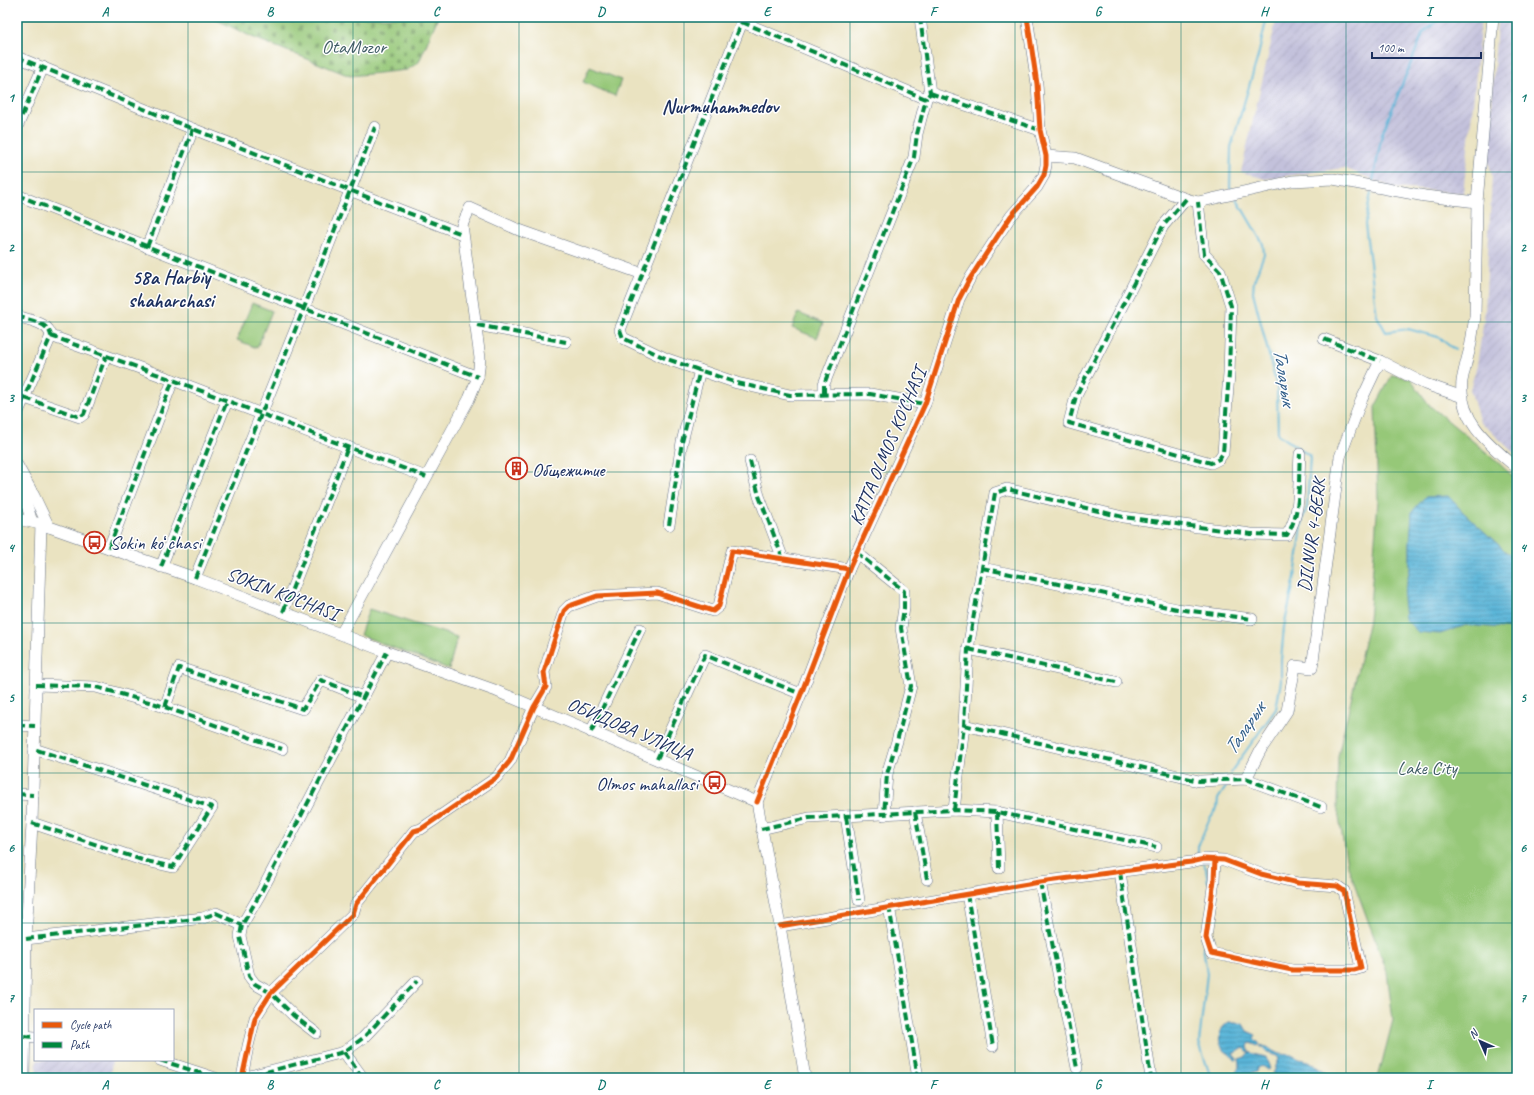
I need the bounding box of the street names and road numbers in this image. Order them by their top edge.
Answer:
street label: KATTA OLMOS KO'CHASI [844,360,934,529]
street label: DILNUR 4-BERK [1292,473,1332,593]
street label: SOKIN KO'CHASI [223,562,346,628]
street label: ОБИДОВА УЛИЦА [564,692,697,767]

